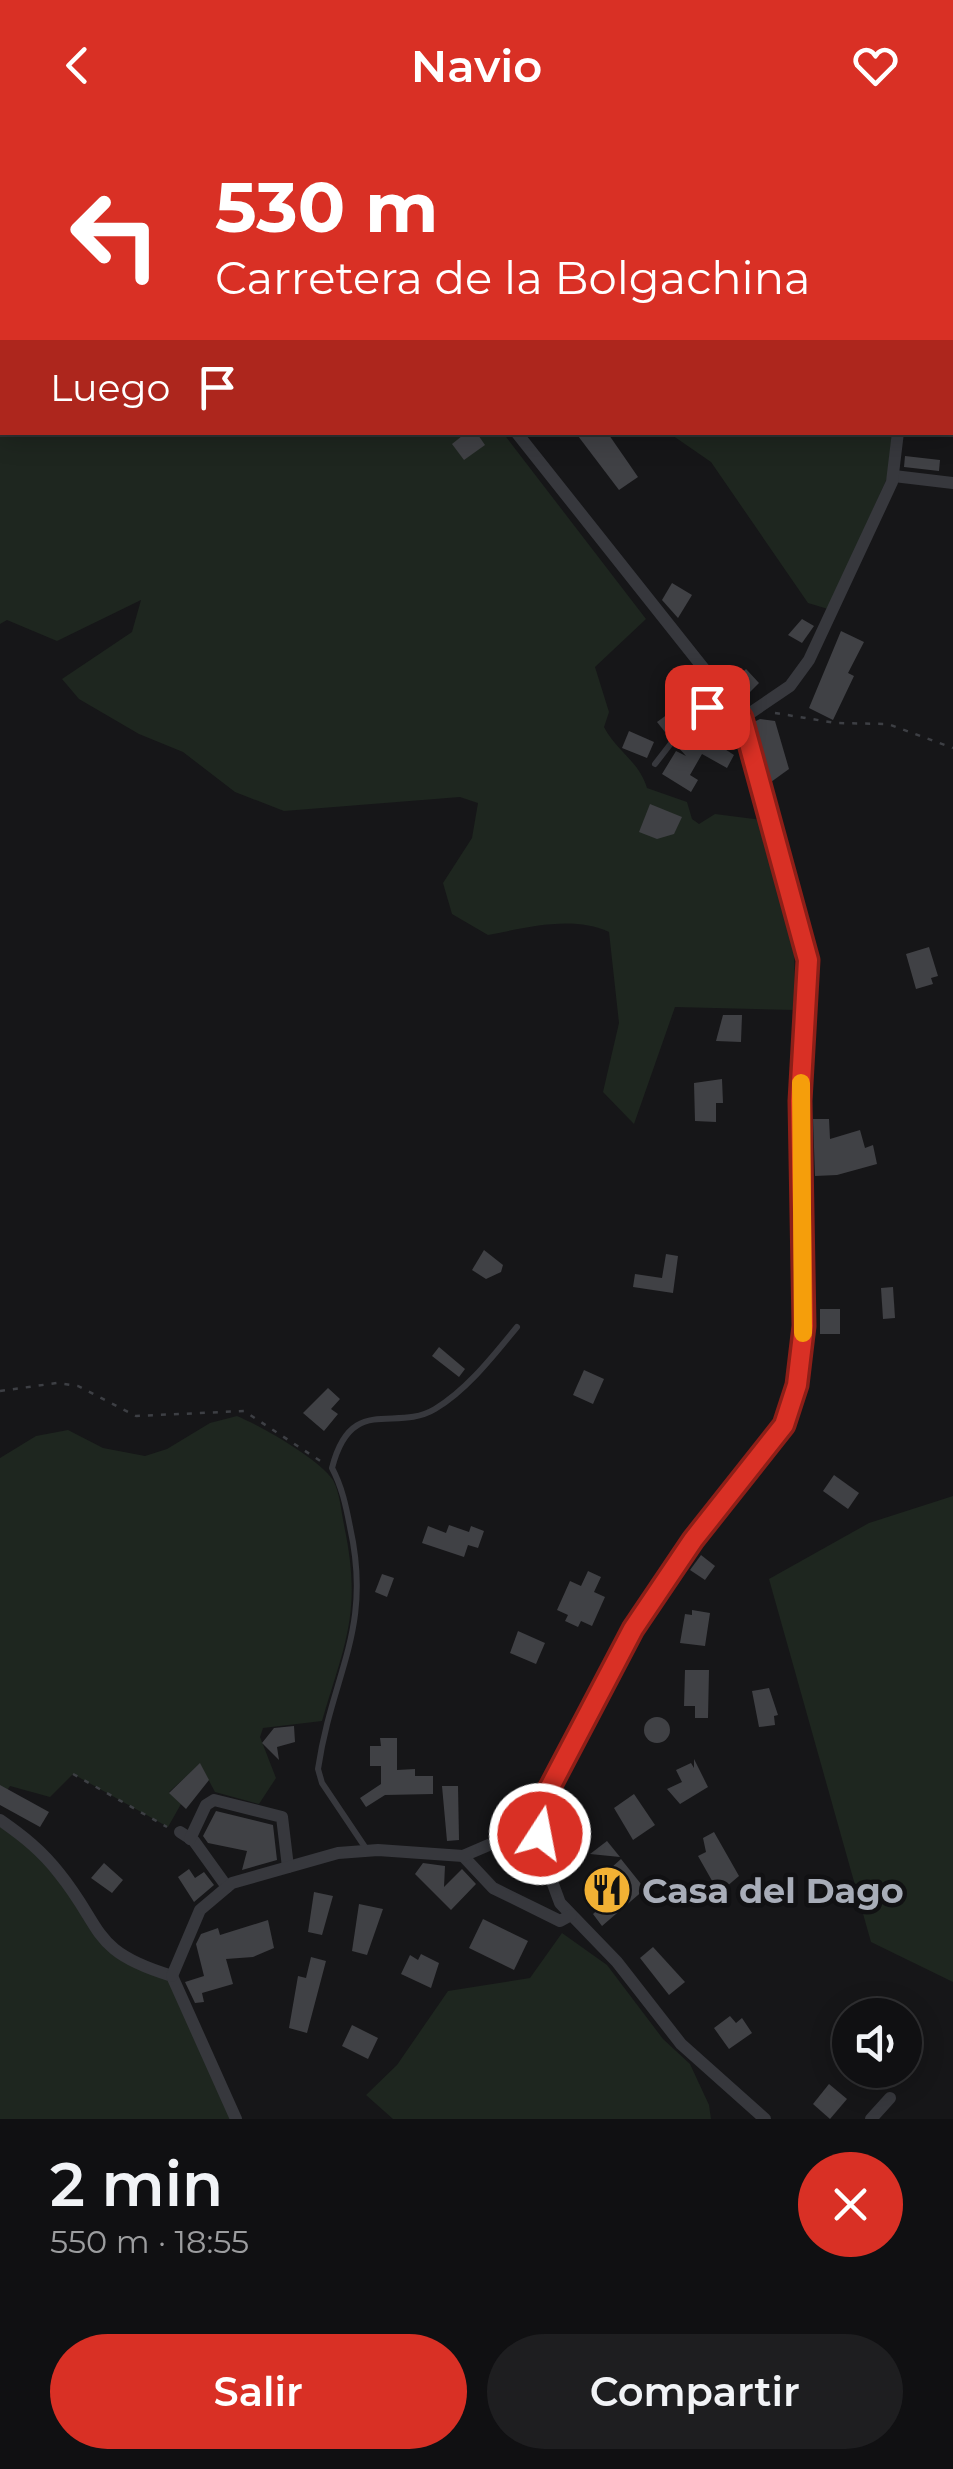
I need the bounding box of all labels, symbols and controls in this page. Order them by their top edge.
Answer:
icon: back [50,38,105,93]
text: Navio [411,38,542,93]
icon: heart [848,38,903,93]
text: 530 m [215,164,439,250]
icon: left [50,170,180,300]
text: Carretera de la Bolgachina [215,250,811,305]
icon: arrive [190,360,245,415]
text: Luego [50,364,170,411]
pin [665,665,750,750]
icon: arrive [680,680,735,735]
position arrow [488,1782,592,1886]
restaurant icon: Casa del Dago [581,1864,633,1916]
place label: Casa del Dago [642,1869,904,1912]
map controls [832,1998,922,2088]
button: sound [832,1998,922,2088]
text: 2 min [50,2148,223,2221]
button: close [798,2152,903,2257]
text: 550 m · 18:55 [50,2222,249,2261]
button: Salir [50,2334,467,2449]
button: Compartir [487,2334,903,2449]

